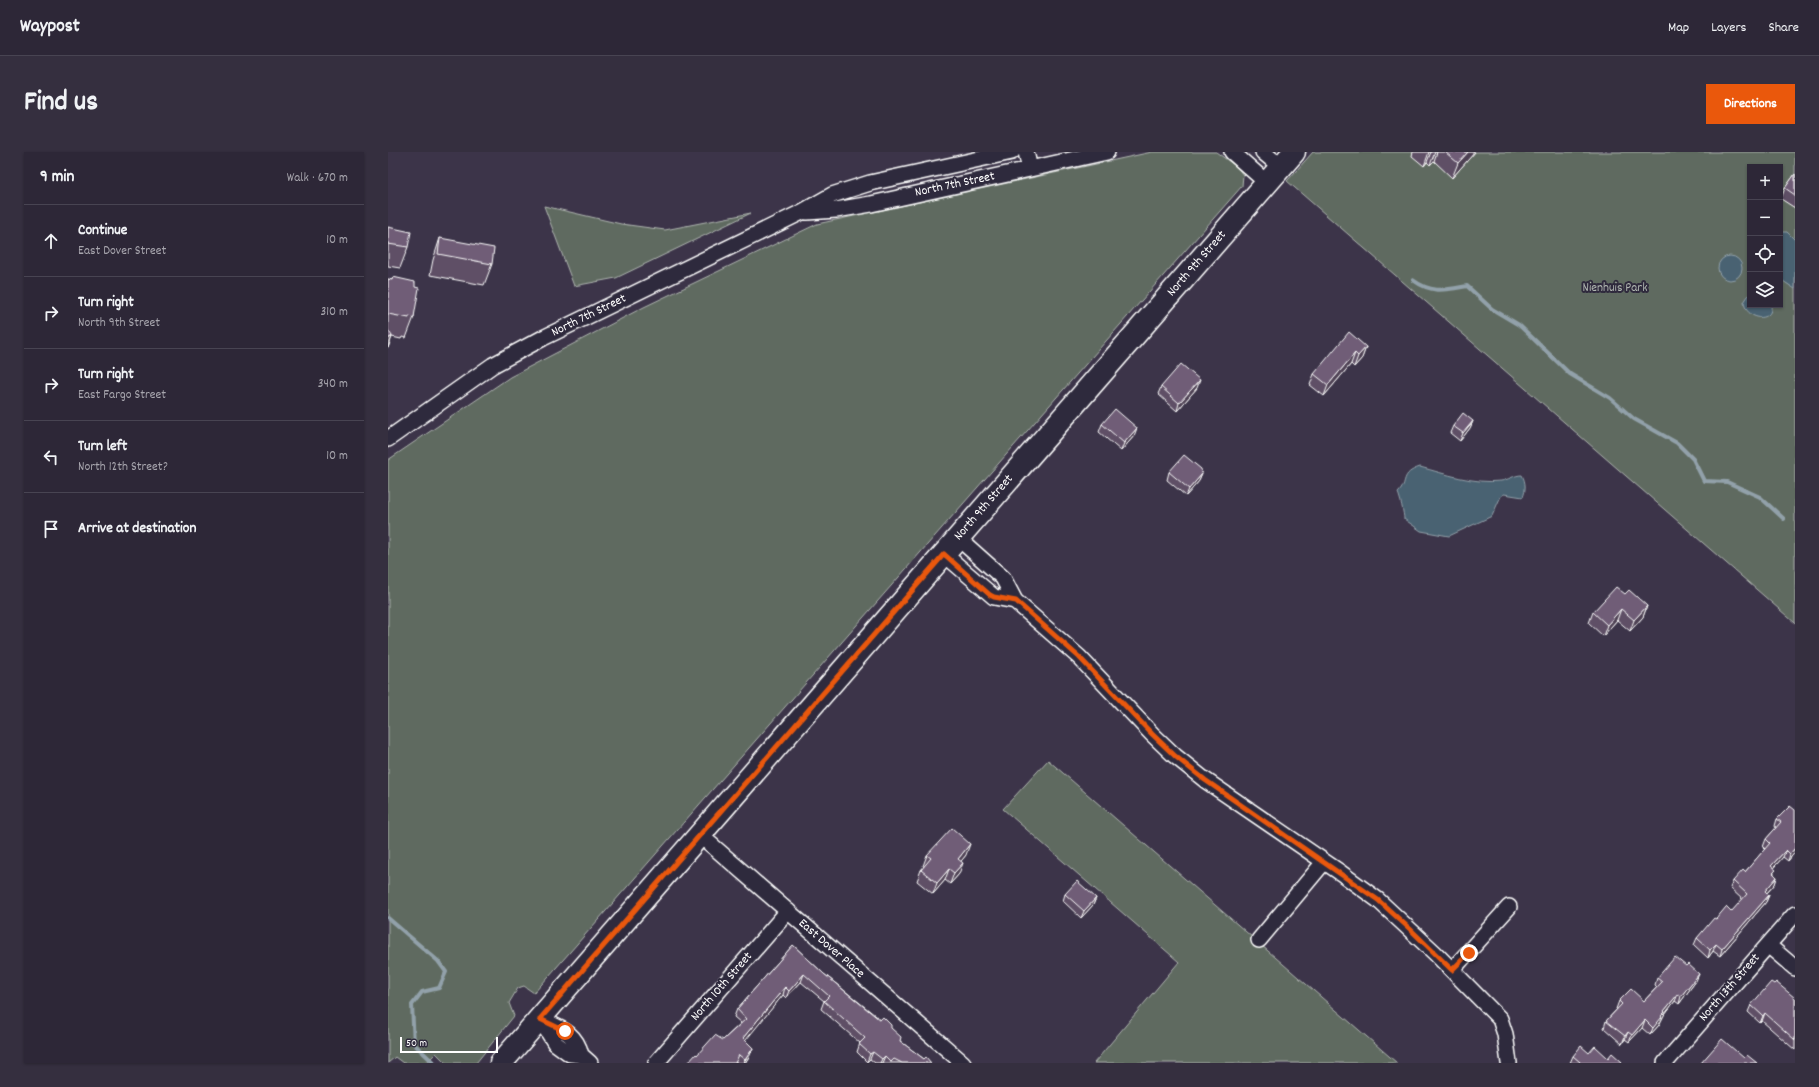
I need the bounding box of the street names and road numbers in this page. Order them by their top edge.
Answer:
street label: North 7th Street [913,167,997,203]
street label: North 9th Street [1163,227,1231,301]
street label: North 7th Street [548,290,630,342]
street label: North 9th Street [950,471,1018,545]
street label: East Dover Place [794,915,869,983]
street label: North 10th Street [687,948,758,1026]
street label: North 13th Street [1695,950,1765,1026]

